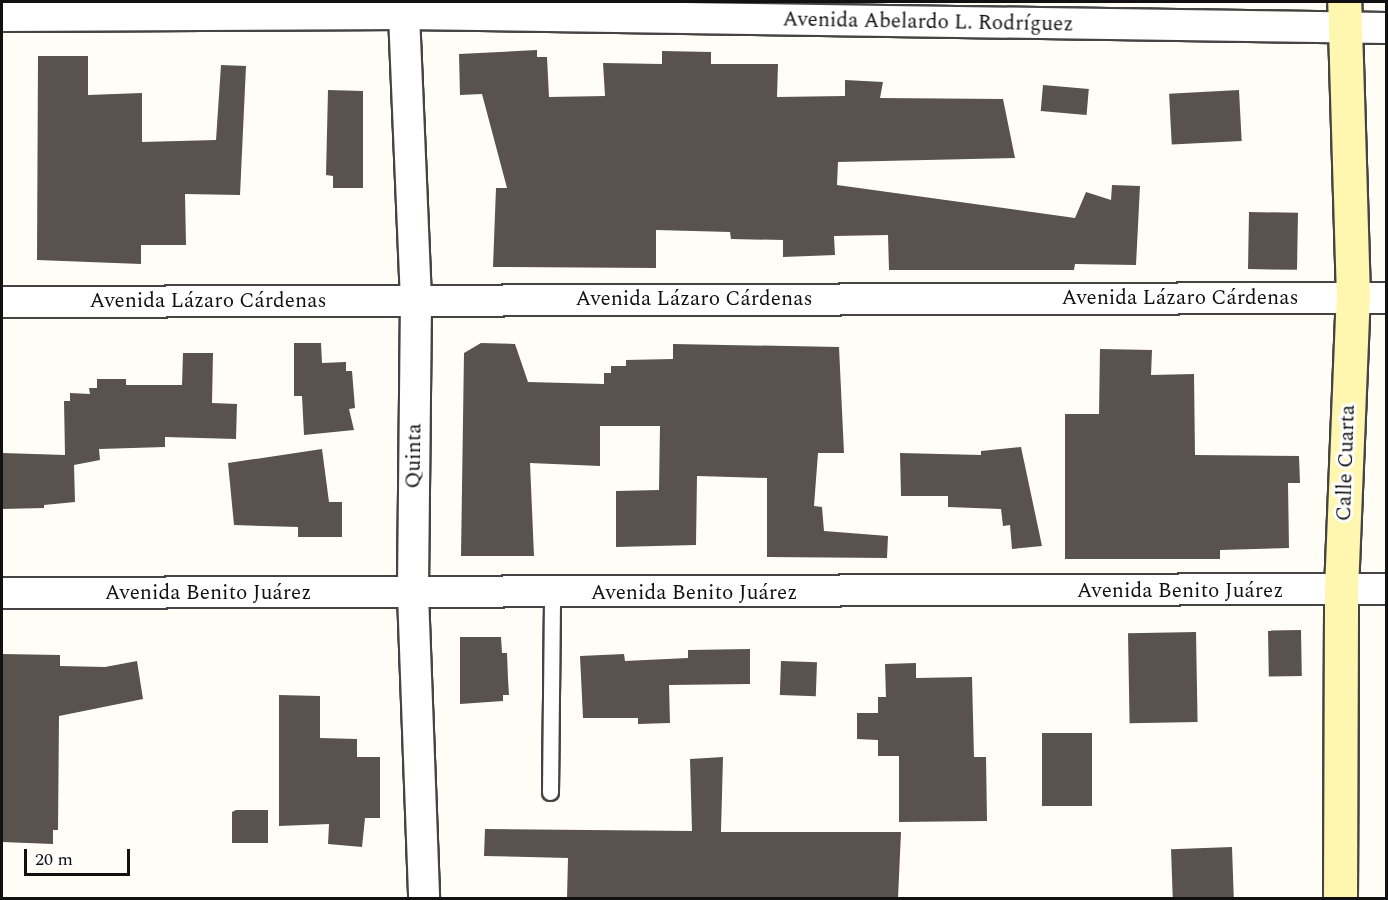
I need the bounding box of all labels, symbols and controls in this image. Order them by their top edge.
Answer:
street label: Avenida Abelardo L. Rodríguez [782,7,1074,37]
street label: Avenida Lázaro Cárdenas [1062,285,1298,311]
street label: Avenida Lázaro Cárdenas [576,286,812,312]
street label: Avenida Lázaro Cárdenas [90,288,326,314]
street label: Calle Cuarta [1331,404,1361,522]
street label: Quinta [401,423,427,489]
street label: Avenida Benito Juárez [1077,578,1283,604]
street label: Avenida Benito Juárez [105,580,311,606]
street label: Avenida Benito Juárez [591,580,797,606]
scale bar [27,837,134,875]
text: 20 m [35,846,73,873]

